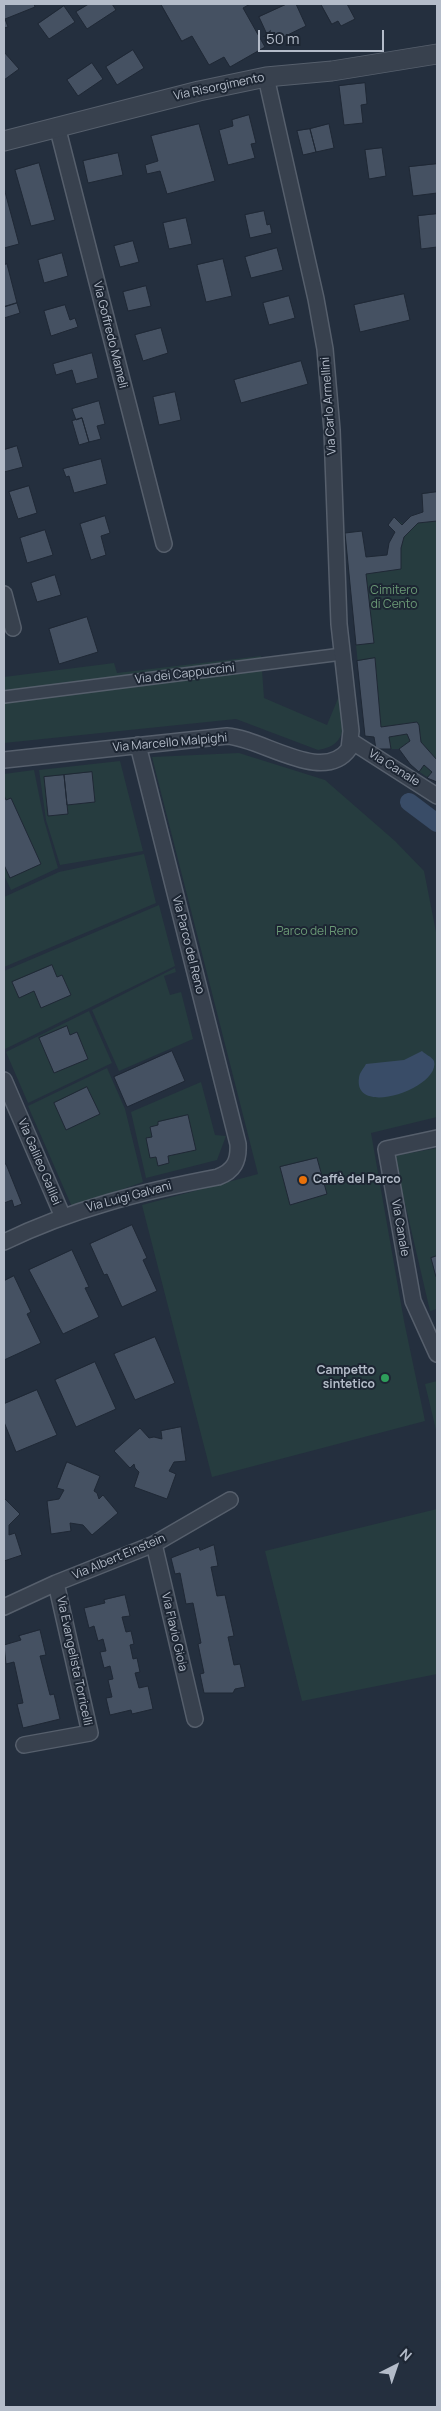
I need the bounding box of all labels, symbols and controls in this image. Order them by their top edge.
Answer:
scale bar [261,20,387,52]
text: 50 m [266,28,300,49]
street label: Via Risorgimento [172,70,266,104]
street label: Via Goffredo Mameli [90,280,130,390]
street label: Via Carlo Armellini [318,357,340,455]
park label: Cimitero di Cento [370,584,418,612]
street label: Via dei Cappuccini [134,661,236,687]
street label: Via Marcello Malpighi [112,731,228,755]
street label: Via Canale [366,747,422,789]
street label: Via Parco del Reno [169,894,207,996]
park label: Parco del Reno [276,925,358,939]
street label: Via Galileo Galilei [14,1117,64,1207]
place label: Caffè del Parco [313,1173,401,1187]
marker: Caffè del Parco [297,1174,309,1186]
street label: Via Luigi Galvani [85,1179,173,1215]
street label: Via Canale [388,1198,412,1258]
place label: Campetto sintetico [317,1364,375,1392]
marker: Campetto sintetico [379,1372,391,1384]
street label: Via Albert Einstein [70,1531,168,1583]
street label: Via Flavio Gioia [158,1591,190,1673]
street label: Via Evangelista Torricelli [53,1595,95,1727]
north arrow [371,2341,421,2391]
text: N [396,2344,416,2365]

